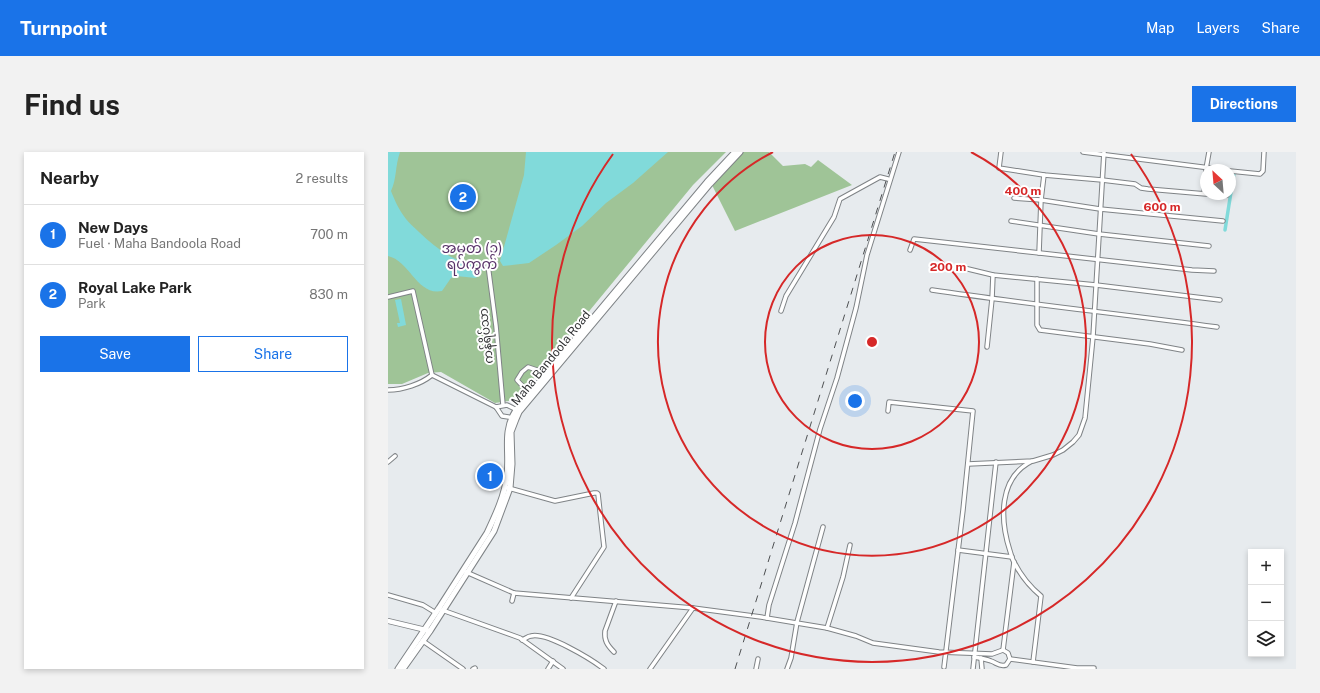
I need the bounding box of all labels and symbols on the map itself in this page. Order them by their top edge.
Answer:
north arrow [1200,164,1236,200]
pin: 2 [450,182,476,212]
text: 400 m [1005,184,1042,198]
text: 600 m [1144,200,1181,214]
district label: အမှတ် (၃) ရပ်ကွက် [442,238,502,276]
text: 200 m [930,260,966,274]
street label: ကန်ရိပ်သာ [474,307,499,365]
street label: Maha Bandoola Road [509,308,593,408]
centre of rings [865,335,879,349]
your location [845,391,865,411]
pin: 1 [477,461,503,491]

